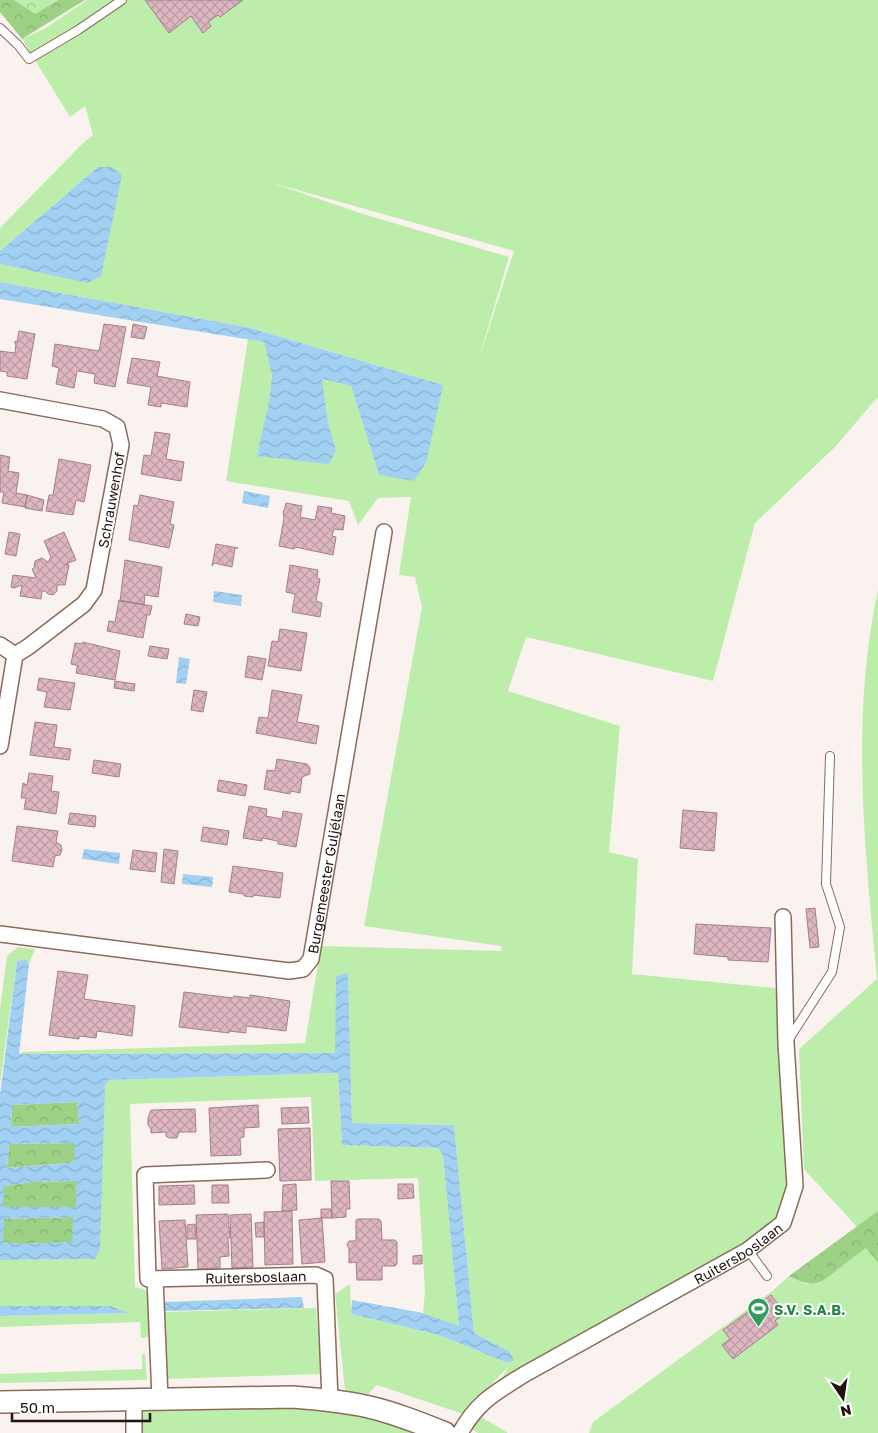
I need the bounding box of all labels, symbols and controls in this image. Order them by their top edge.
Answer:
street label: Schrauwenhof [94,451,128,549]
street label: Burgemeester Guljélaan [304,792,348,955]
street label: Ruitersboslaan [691,1219,785,1287]
street label: Ruitersboslaan [205,1267,307,1286]
sports icon: S.V. S.A.B. [746,1297,770,1328]
place label: S.V. S.A.B. [774,1301,846,1318]
north arrow [818,1373,868,1423]
scale bar [12,1390,150,1422]
text: 50 m [20,1398,55,1416]
text: N [839,1402,853,1421]

